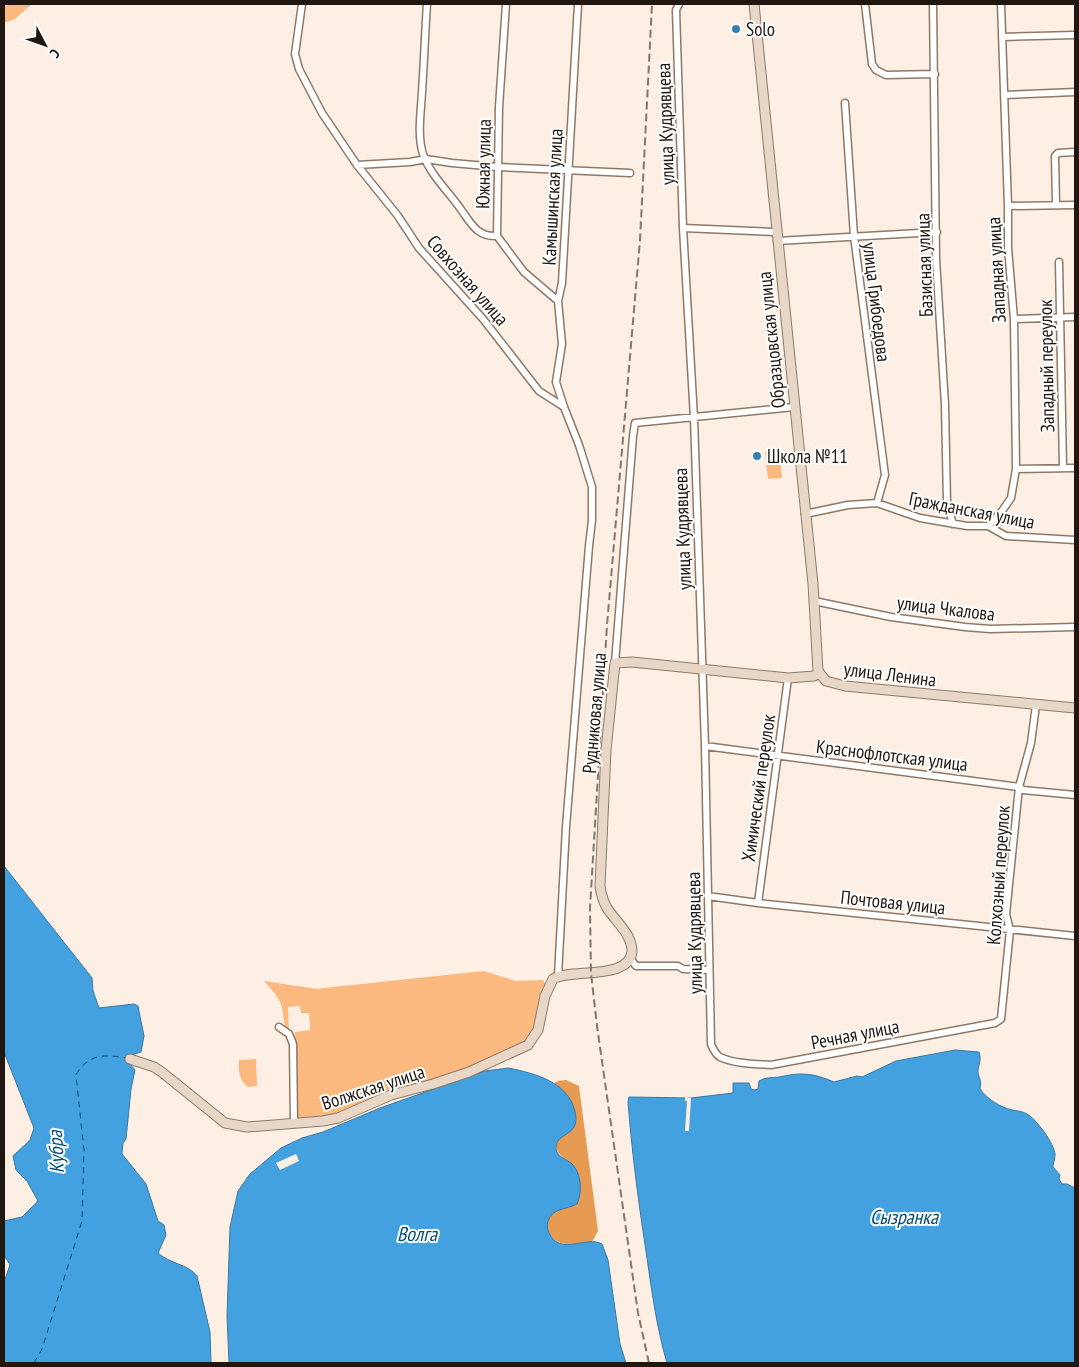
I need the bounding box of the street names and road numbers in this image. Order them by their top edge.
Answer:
street label: улица Кудрявцева [651,62,679,186]
street label: Южная улица [470,119,496,209]
street label: Камышинская улица [536,128,568,266]
street label: Базисная улица [910,213,938,317]
street label: Западная улица [981,216,1011,324]
street label: Совхозная улица [422,230,514,330]
street label: улица Грибоедова [858,241,896,363]
street label: Образцовская улица [752,270,790,410]
street label: Западный переулок [1033,299,1059,433]
street label: улица Кудрявцева [668,467,696,591]
street label: Гражданская улица [907,486,1037,534]
street label: улица Чкалова [896,590,996,626]
street label: Рудниковая улица [577,652,611,774]
street label: улица Ленина [842,656,938,692]
street label: Химический переулок [736,712,780,863]
street label: Краснофлотская улица [815,734,969,776]
street label: Колхозный переулок [981,804,1015,946]
street label: улица Кудрявцева [681,872,707,994]
street label: Почтовая улица [839,885,947,919]
street label: Речная улица [809,1014,901,1054]
street label: Волжская улица [318,1059,428,1115]

